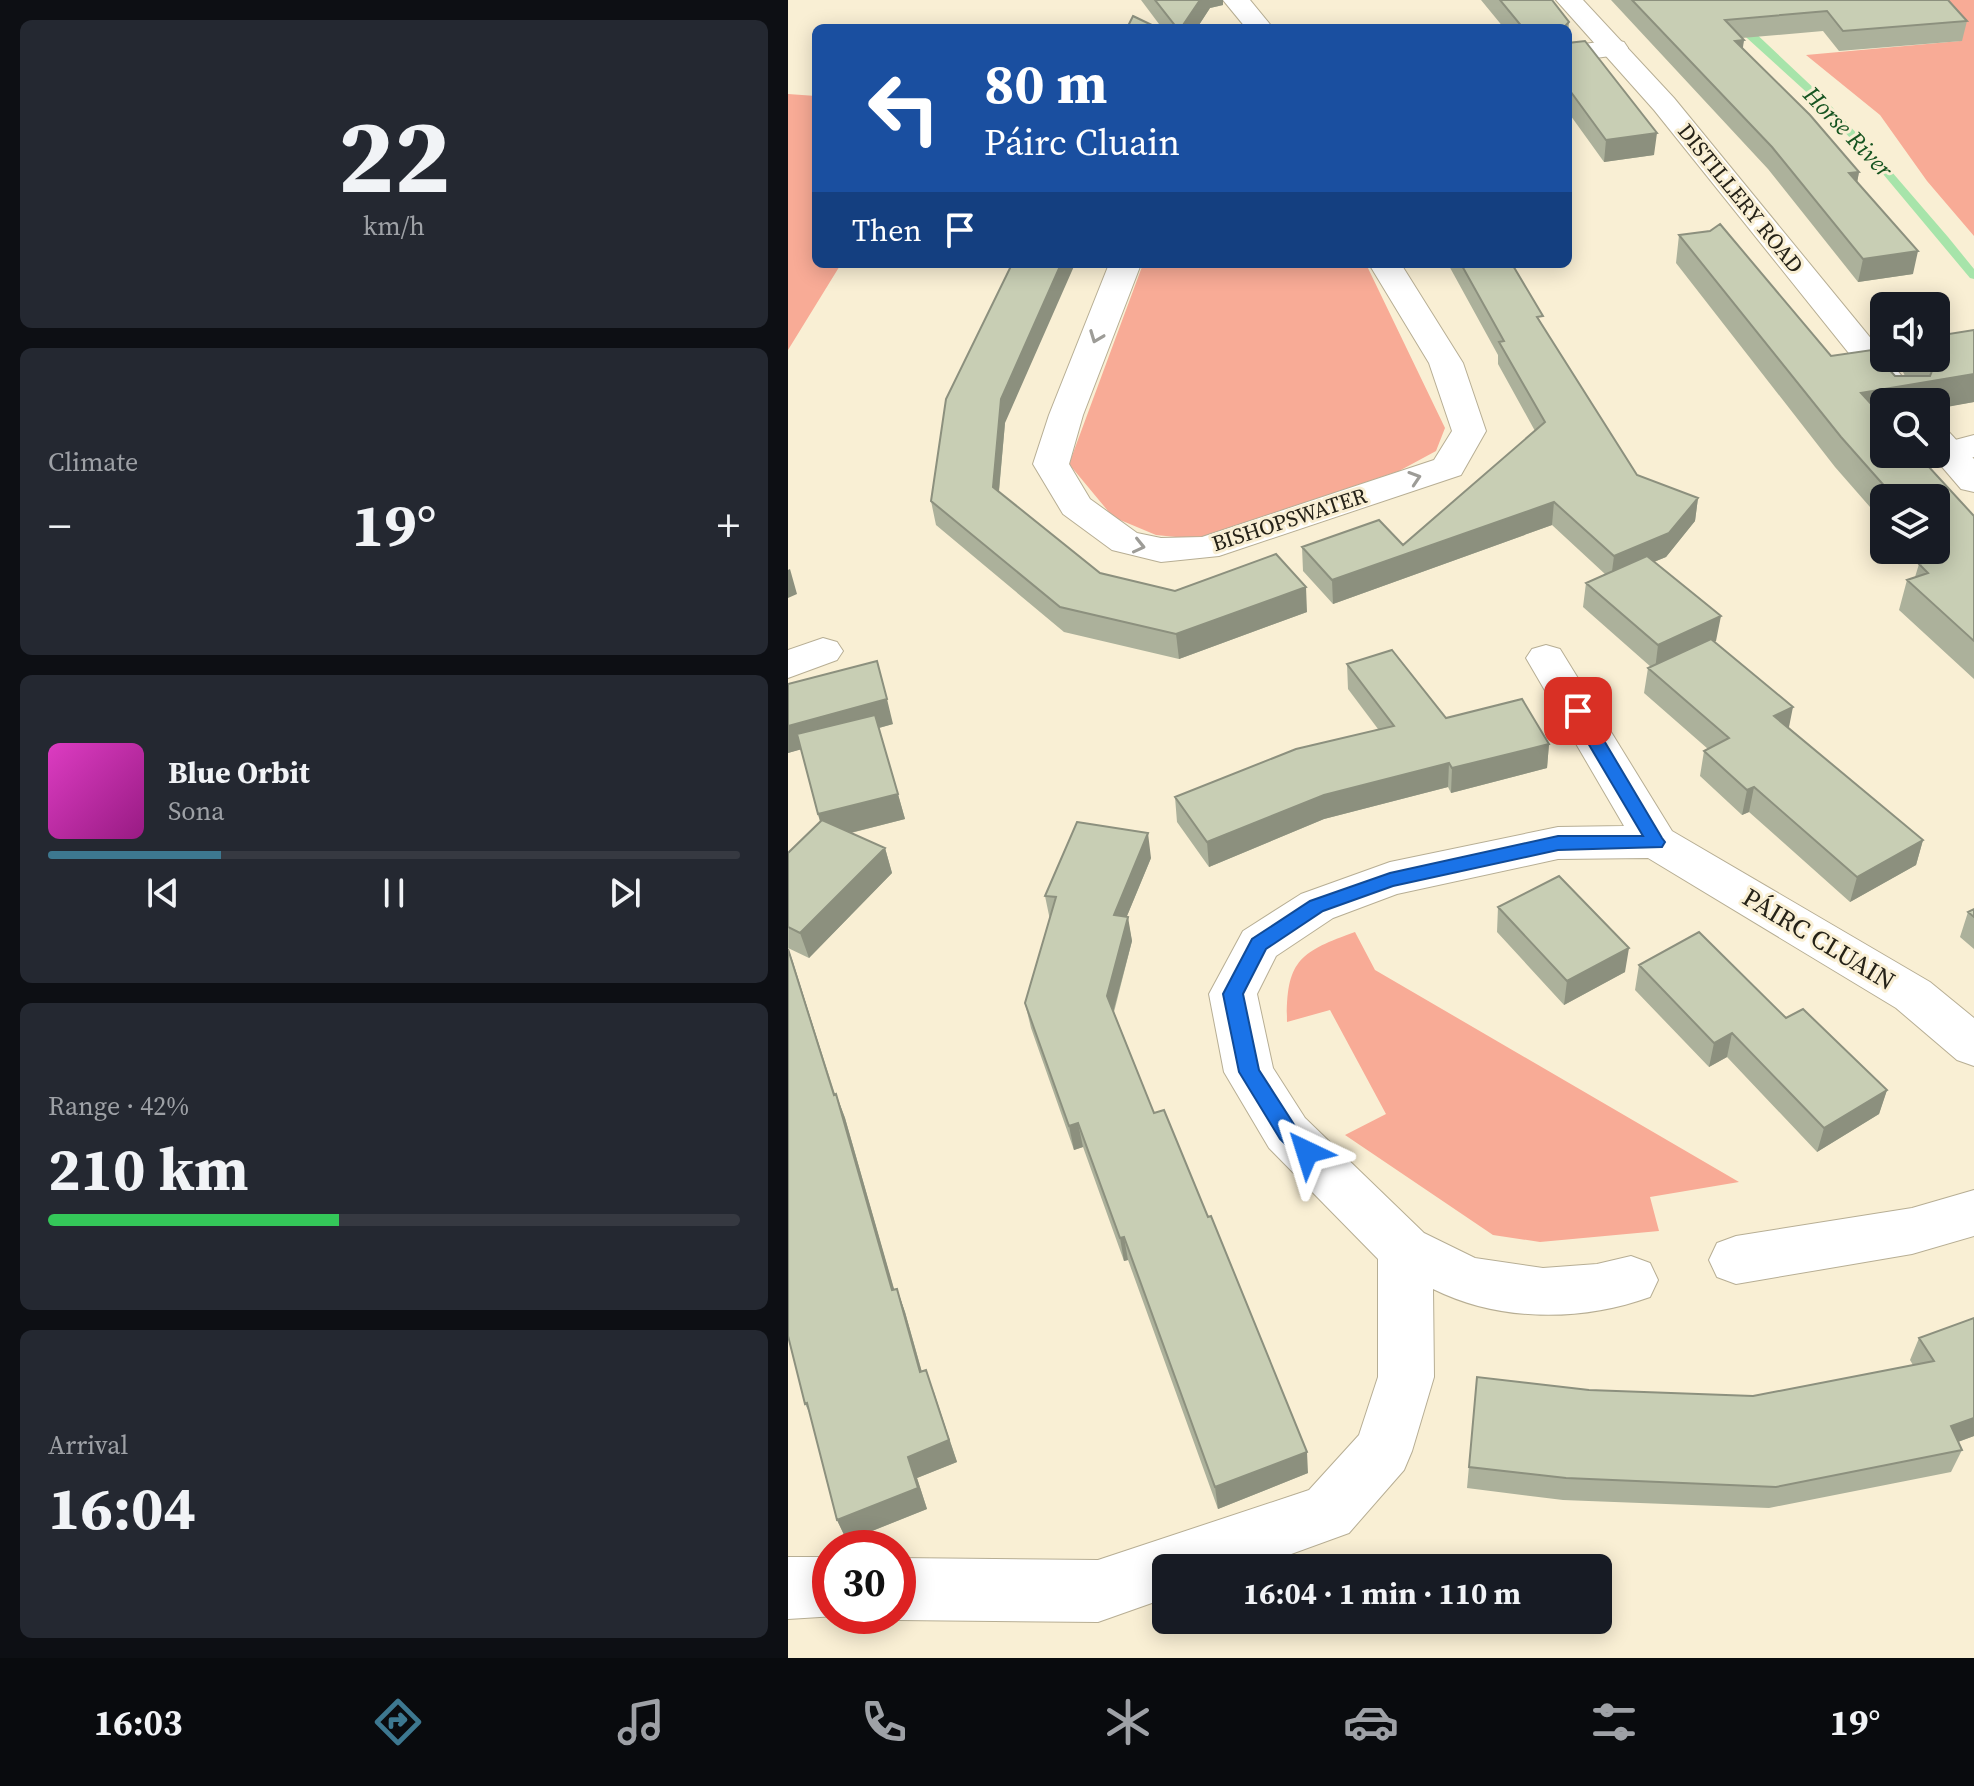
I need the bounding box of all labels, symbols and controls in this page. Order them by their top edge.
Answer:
text: 80 m [984,45,1107,122]
icon: left [852,56,956,160]
water label: Horse River [1796,78,1901,186]
text: 22 [338,84,450,227]
street label: DISTILLERY ROAD [1671,117,1811,279]
text: Páirc Cluain [984,118,1180,167]
text: km/h [363,208,425,244]
icon: arrive [938,208,982,252]
text: Then [852,210,922,251]
map controls [1870,292,1950,564]
button: sound [1870,292,1950,372]
one-way arrow [1090,329,1106,343]
button: search [1870,388,1950,468]
text: Climate [48,444,138,480]
one-way arrow [1408,471,1422,487]
street label: BISHOPSWATER [1208,480,1371,558]
text: 19° [352,484,436,566]
button: layers [1870,484,1950,564]
text: − [48,495,71,556]
text: + [717,495,740,556]
one-way arrow [1132,536,1146,553]
pin [1544,677,1612,745]
icon: arrive [1556,689,1600,733]
text: Blue Orbit [168,752,310,793]
text: Sona [168,793,225,829]
icon: previous [141,871,185,915]
icon: pause [372,871,416,915]
icon: next [603,871,647,915]
street label: PÁIRC CLUAIN [1736,879,1902,999]
text: Range · 42% [48,1088,189,1124]
position arrow [1265,1110,1349,1194]
text: 210 km [48,1128,249,1210]
text: Arrival [48,1427,128,1463]
text: 16:04 [48,1467,196,1549]
speed limit sign: 30 [812,1530,916,1634]
text: 16:04 · 1 min · 110 m [1243,1573,1521,1614]
icon: directions [370,1694,426,1750]
icon: music [613,1694,669,1750]
icon: phone [856,1694,912,1750]
icon: climate [1100,1694,1156,1750]
icon: car [1343,1694,1399,1750]
icon: filters [1586,1694,1642,1750]
text: 16:03 [94,1698,183,1747]
text: 19° [1829,1698,1880,1747]

